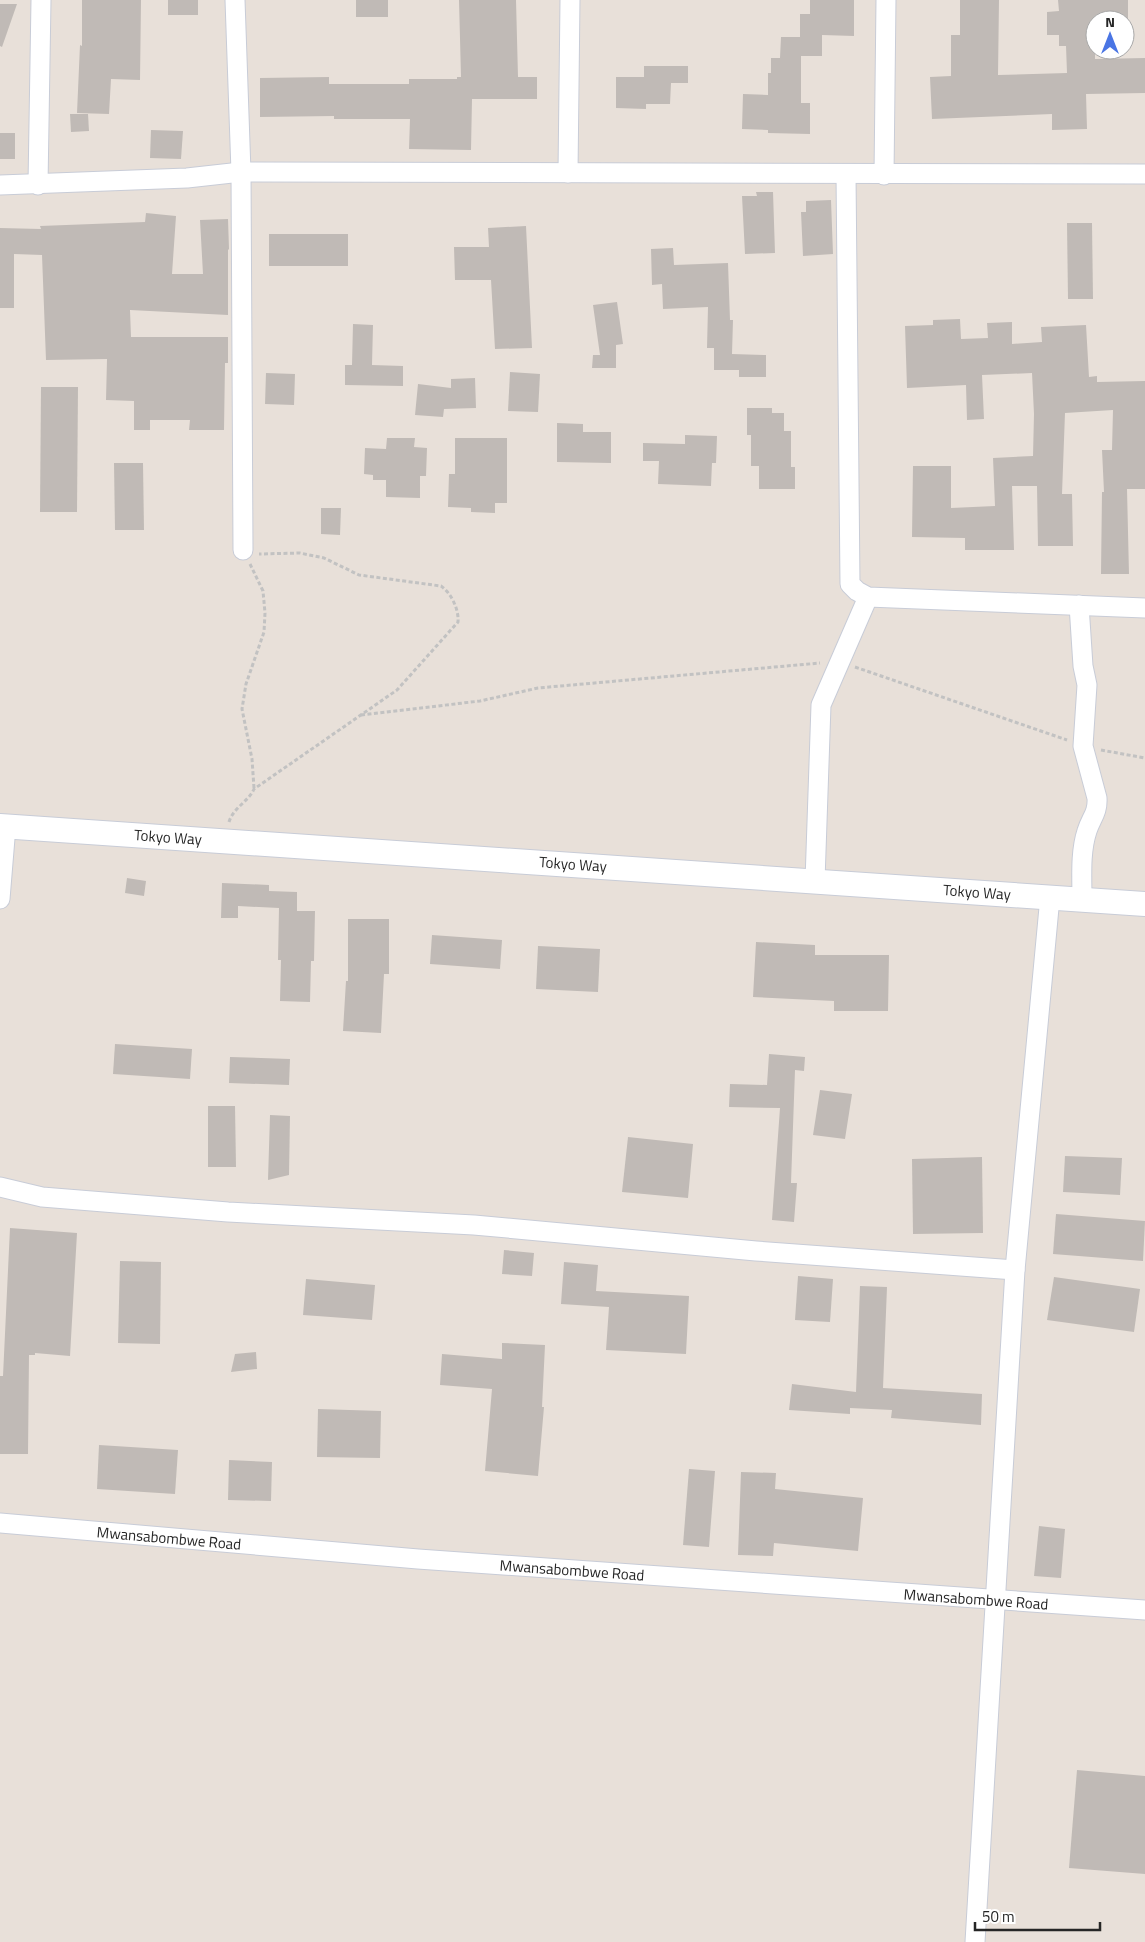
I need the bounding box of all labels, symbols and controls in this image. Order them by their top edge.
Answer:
north arrow [1085,10,1135,60]
text: N [1105,11,1115,32]
street label: Tokyo Way [133,823,203,851]
street label: Tokyo Way [538,850,608,878]
street label: Tokyo Way [942,878,1012,906]
street label: Mwansabombwe Road [96,1520,242,1556]
street label: Mwansabombwe Road [499,1553,645,1587]
street label: Mwansabombwe Road [903,1582,1049,1616]
scale bar [975,1900,1100,1932]
text: 50 m [982,1905,1015,1928]

